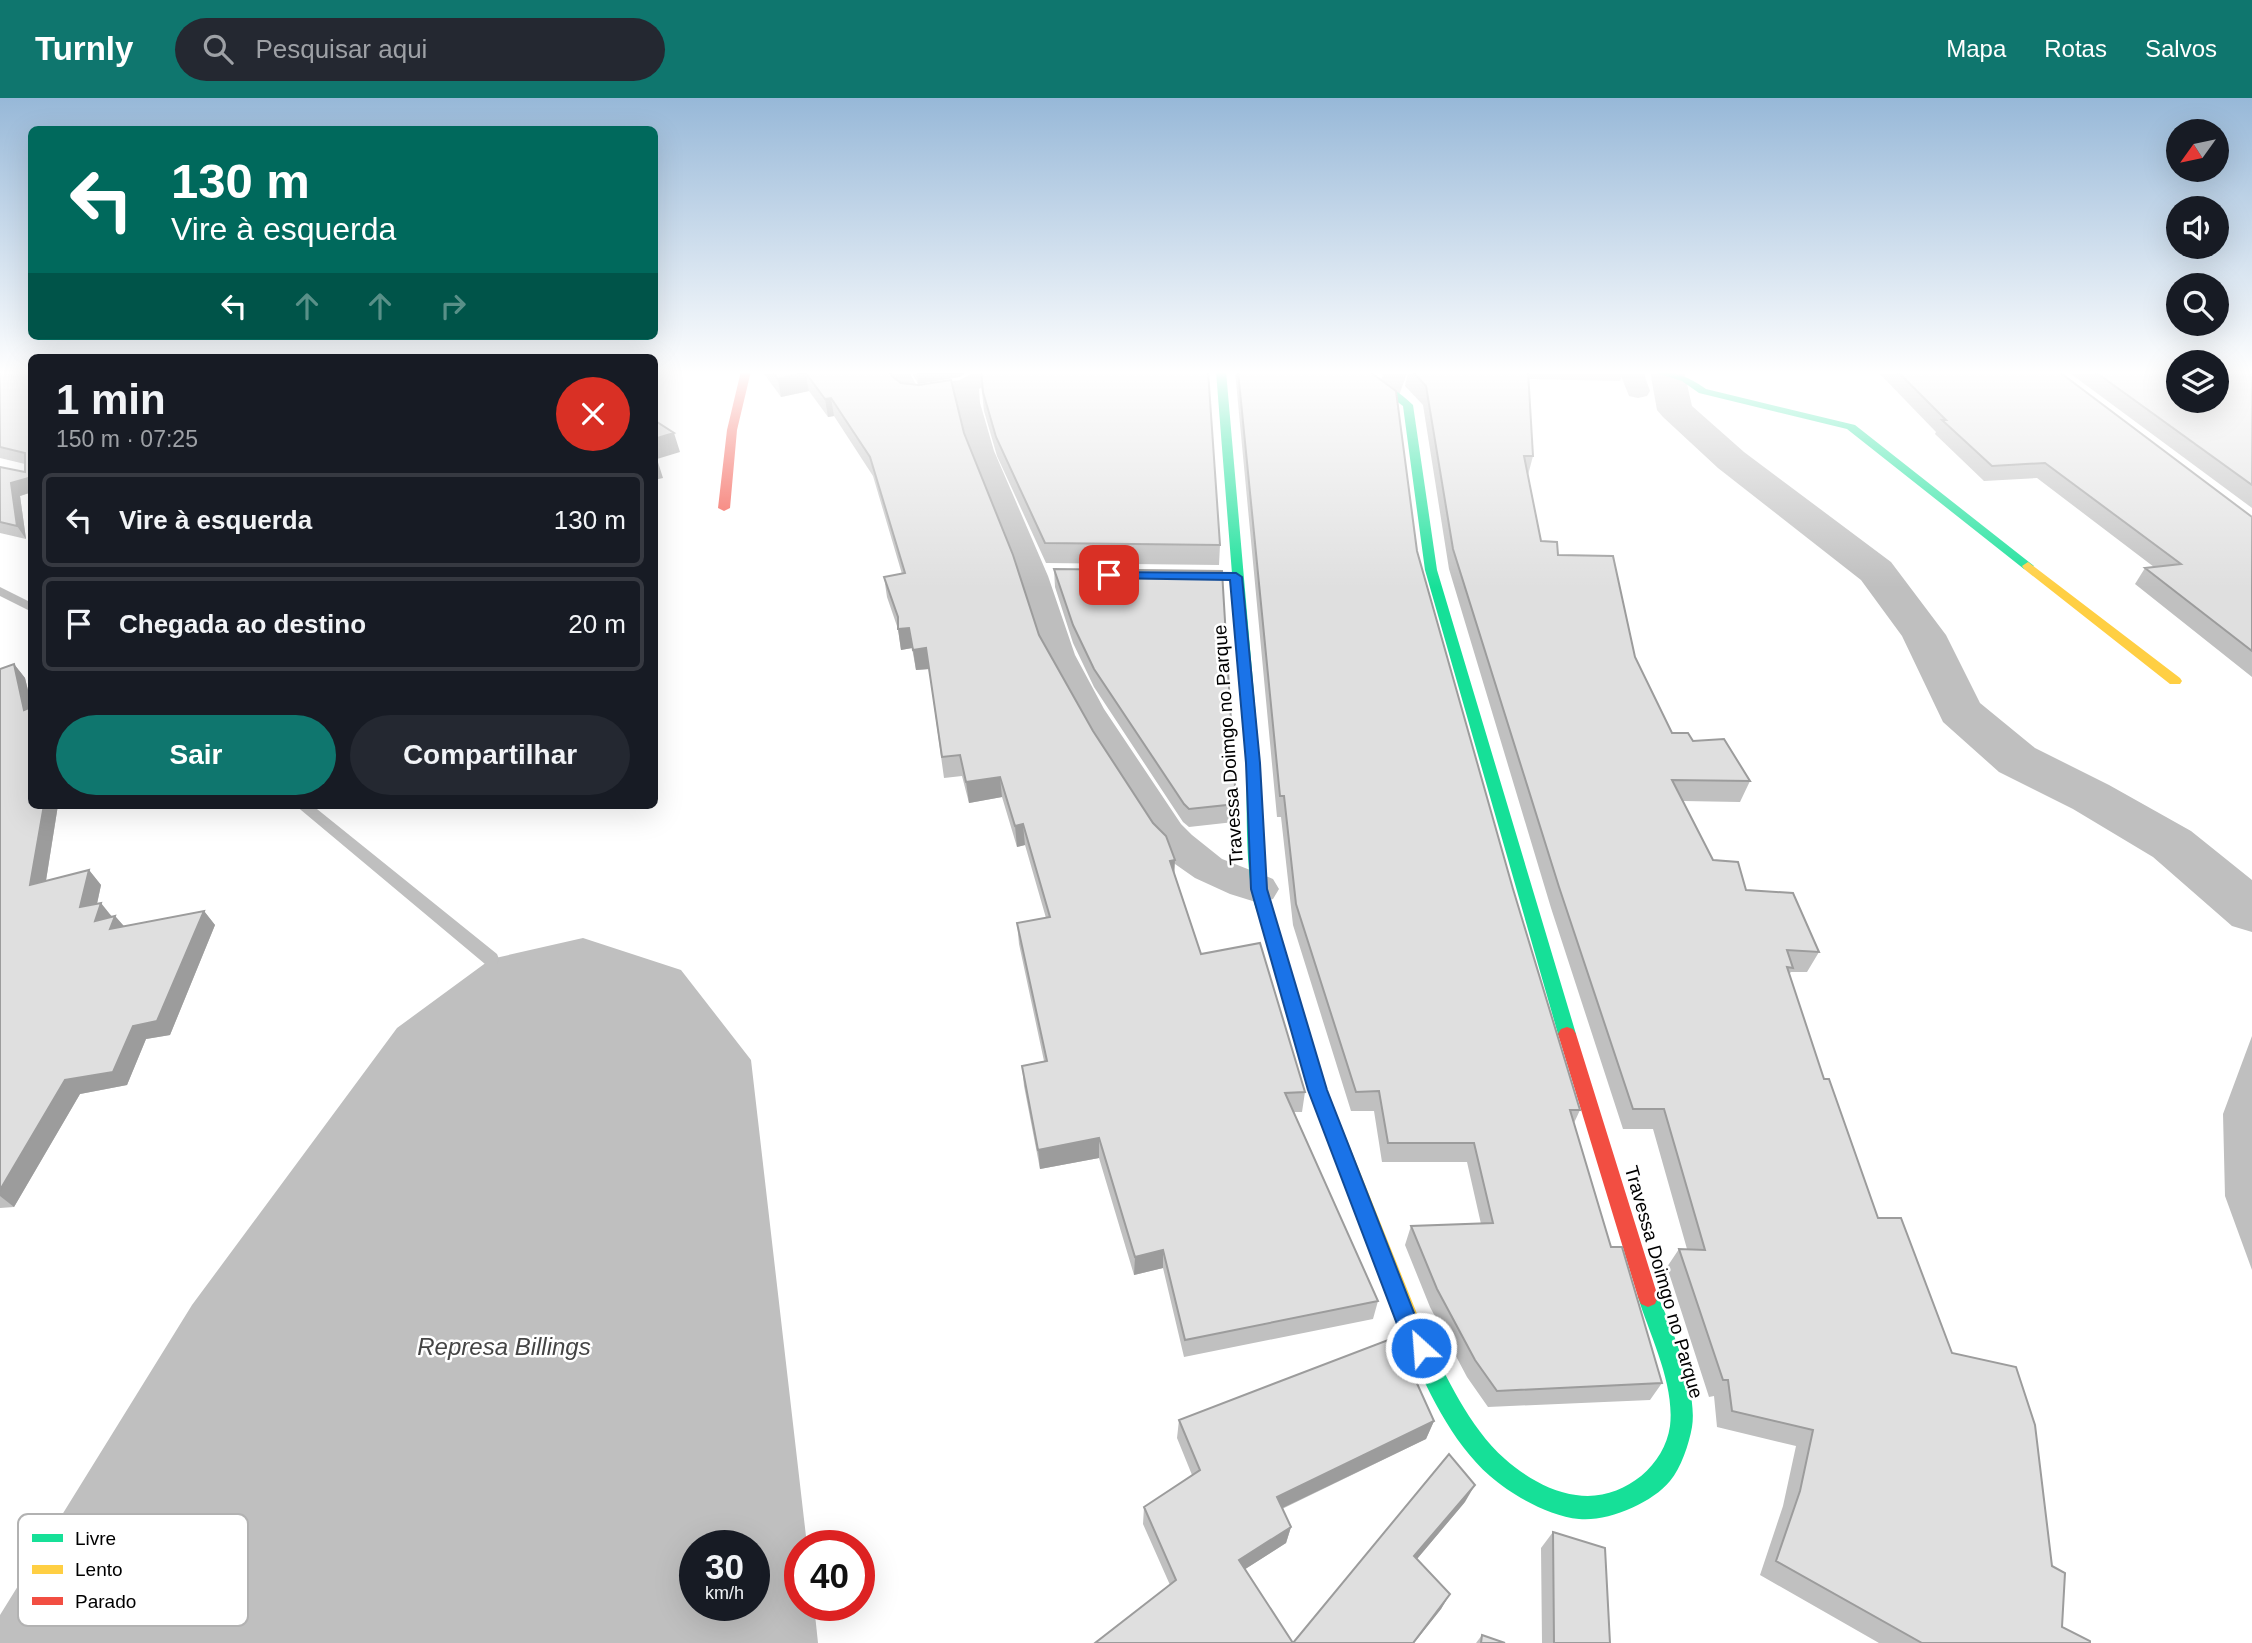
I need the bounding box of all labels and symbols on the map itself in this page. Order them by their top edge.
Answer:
north arrow [2166,119,2230,182]
pin [1079,545,1139,605]
street label: Travessa Doimgo no Parque [1209,624,1247,866]
street label: Travessa Doimgo no Parque [1621,1163,1707,1401]
position arrow [1384,1311,1458,1385]
water label: Represa Billings [417,1333,591,1360]
legend [18,1514,248,1626]
text: Livre [75,1528,116,1549]
speed limit sign: 40 [784,1530,875,1621]
text: Lento [75,1559,123,1580]
text: Parado [75,1591,136,1612]

